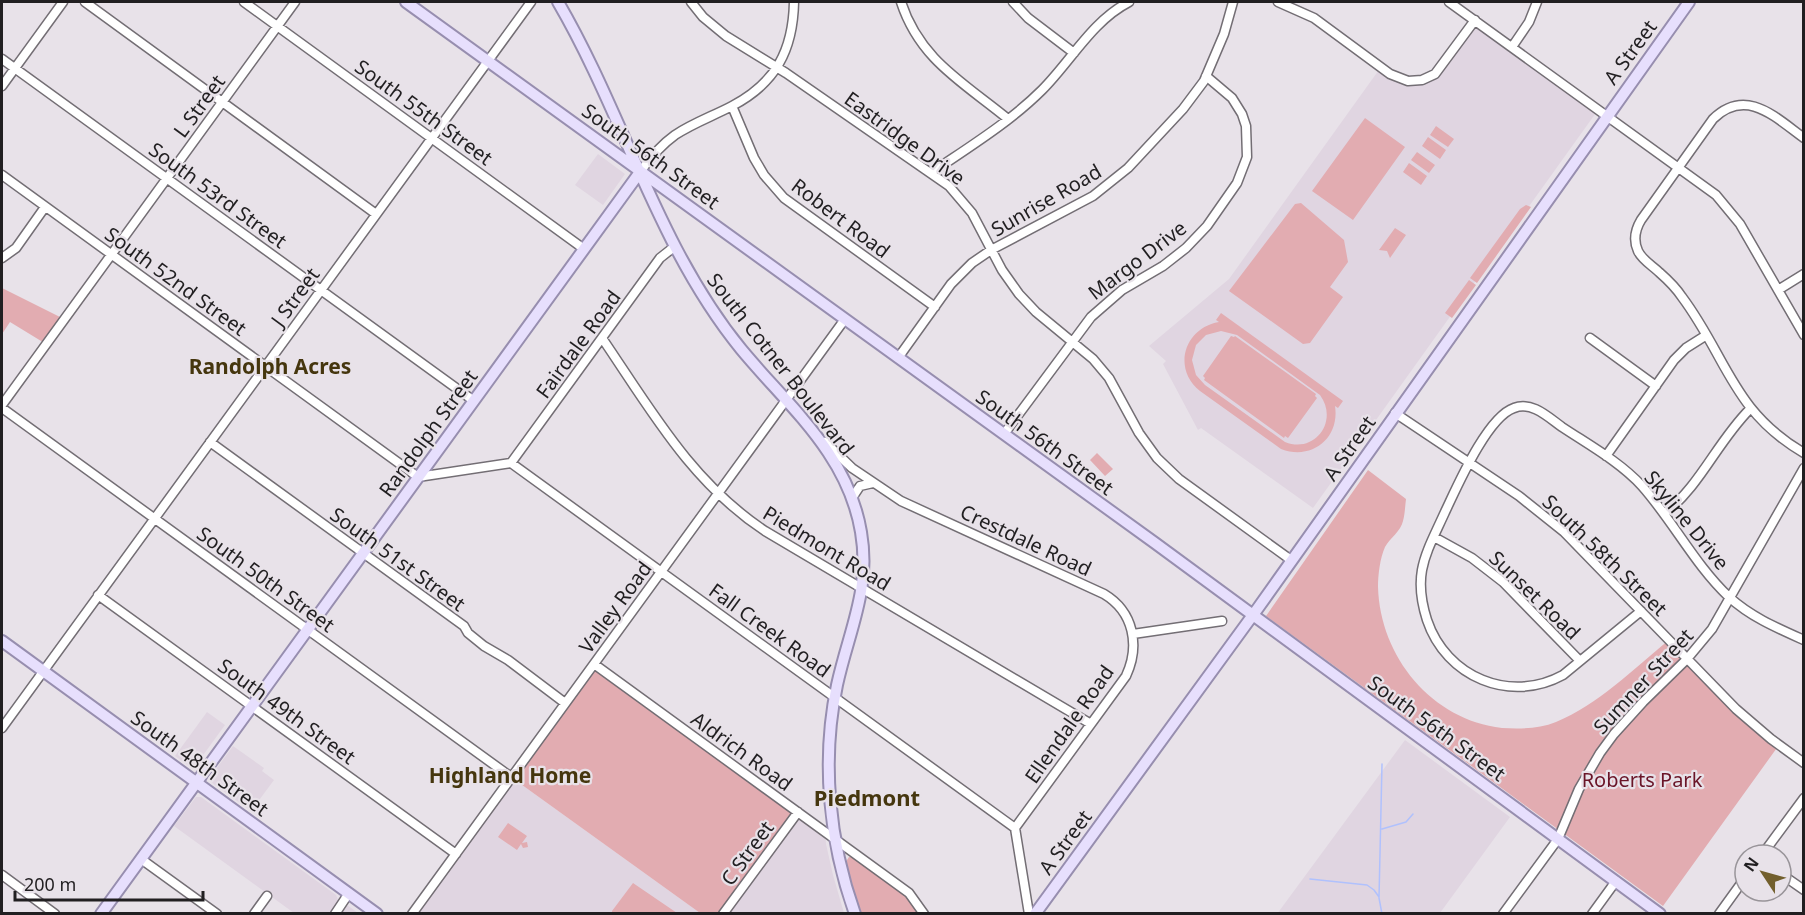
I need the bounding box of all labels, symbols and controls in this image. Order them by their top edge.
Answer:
street label: A Street [1597,14,1663,90]
street label: South 55th Street [350,53,498,171]
street label: L Street [167,69,231,143]
street label: Eastridge Drive [839,85,971,191]
street label: South 56th Street [577,97,725,215]
street label: South 53rd Street [144,136,292,254]
street label: Sunrise Road [986,157,1106,243]
street label: Robert Road [786,172,896,264]
street label: Margo Drive [1082,214,1192,306]
street label: South 52nd Street [100,220,252,342]
street label: J Street [263,262,325,333]
street label: South Cotner Boulevard [701,267,861,461]
street label: Fairdale Road [530,284,626,404]
district label: Randolph Acres [189,352,351,380]
street label: Randolph Street [373,364,483,502]
street label: South 56th Street [971,383,1119,501]
street label: A Street [1317,410,1381,486]
street label: Skyline Drive [1639,465,1735,575]
street label: South 58th Street [1537,488,1673,622]
street label: Crestdale Road [956,498,1096,582]
street label: Piedmont Road [758,499,896,597]
street label: South 51st Street [325,501,471,617]
street label: South 50th Street [192,520,340,638]
street label: Sunset Road [1484,545,1586,645]
street label: Valley Road [572,556,658,658]
street label: Fall Creek Road [704,577,836,683]
street label: Sumner Street [1587,622,1699,740]
street label: South 49th Street [213,652,361,770]
street label: Ellendale Road [1018,660,1120,788]
street label: South 56th Street [1363,669,1511,787]
street label: South 48th Street [126,704,274,822]
street label: Aldrich Road [686,705,798,797]
district label: Highland Home [429,761,591,789]
park label: Roberts Park [1582,766,1703,793]
district label: Piedmont [814,782,920,812]
street label: A Street [1032,804,1098,880]
street label: C Street [714,815,780,891]
north arrow [1733,843,1793,903]
text: N [1738,852,1764,876]
scale bar [15,864,202,902]
text: 200 m [24,872,76,896]

